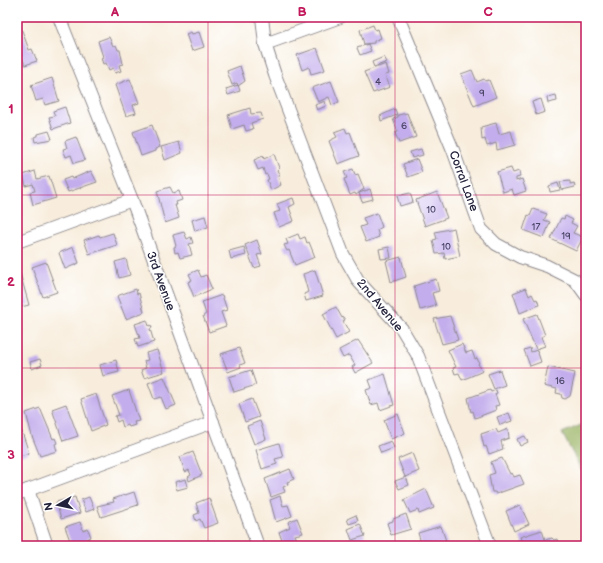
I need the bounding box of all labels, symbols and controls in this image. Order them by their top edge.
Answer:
text: A [110,4,119,20]
text: B [297,4,307,20]
text: C [483,4,493,20]
house number: 4 [375,76,381,88]
house number: 9 [479,87,485,99]
text: 1 [8,101,14,117]
house number: 6 [401,120,407,132]
street label: Corral Lane [446,149,481,214]
house number: 10 [426,204,436,216]
house number: 17 [532,221,540,233]
house number: 19 [561,230,571,242]
house number: 10 [441,241,451,253]
street label: 3rd Avenue [143,250,178,313]
text: 2 [7,274,15,290]
street label: 2nd Avenue [353,276,406,335]
house number: 16 [555,375,565,387]
text: 3 [7,447,15,463]
north arrow [38,485,78,525]
text: N [42,501,56,512]

